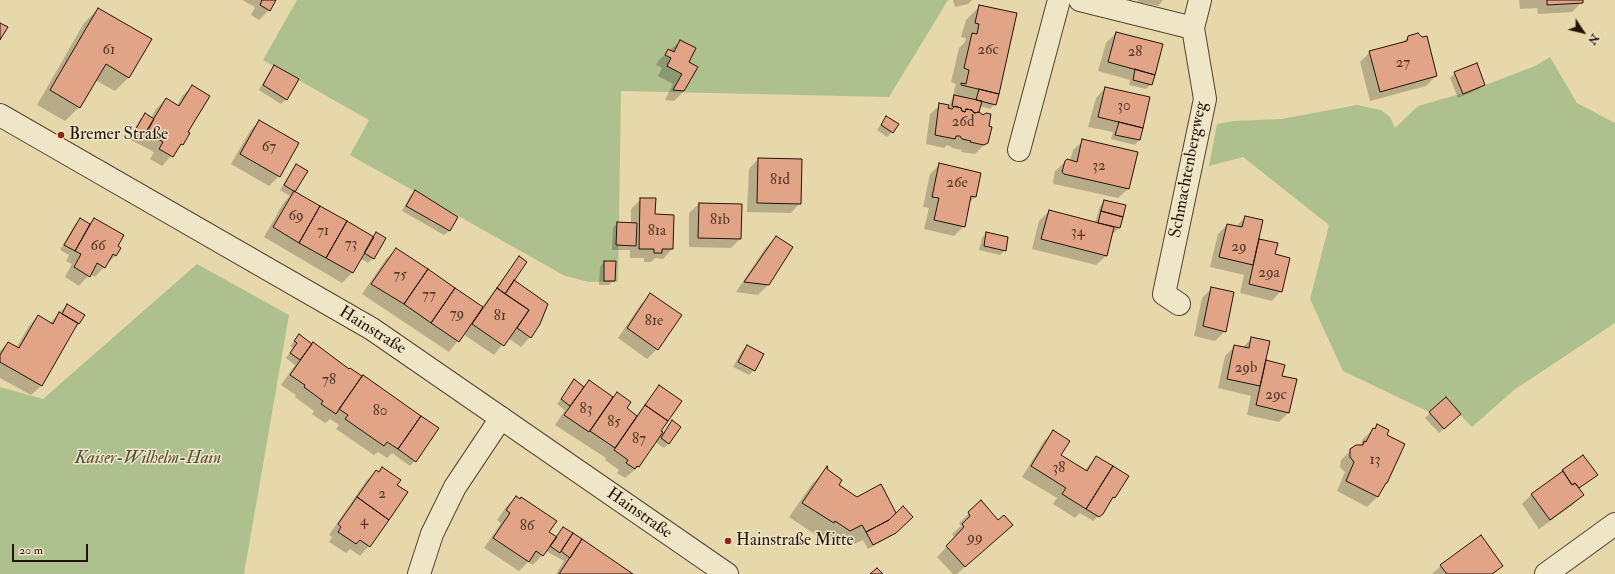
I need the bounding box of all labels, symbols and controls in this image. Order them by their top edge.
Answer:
north arrow [1563,12,1603,52]
text: N [1585,31,1601,47]
house number: 61 [103,42,115,60]
house number: 26c [977,42,999,60]
house number: 28 [1128,44,1142,62]
house number: 27 [1396,55,1410,73]
house number: 30 [1117,98,1131,116]
street label: Schmachtenbergweg [1166,100,1212,240]
house number: 26d [952,114,974,132]
place label: Bremer Straße [69,125,168,145]
marker: Bremer Straße [56,130,66,140]
house number: 67 [262,139,276,157]
house number: 32 [1092,158,1106,176]
house number: 81d [770,172,790,190]
house number: 26e [946,175,968,193]
house number: 69 [288,208,304,226]
house number: 81b [710,212,730,230]
house number: 71 [317,223,329,241]
house number: 81a [648,223,666,241]
house number: 34 [1071,224,1085,242]
house number: 73 [345,236,357,254]
house number: 66 [90,238,106,256]
house number: 29 [1231,239,1247,257]
house number: 29a [1258,265,1280,283]
house number: 75 [393,267,407,285]
house number: 77 [422,287,436,305]
street label: Hainstraße [335,302,409,360]
house number: 79 [450,306,464,324]
house number: 81 [494,308,506,326]
house number: 81e [645,313,663,331]
house number: 29b [1235,360,1257,378]
house number: 78 [322,372,336,390]
house number: 29c [1265,387,1287,405]
house number: 83 [580,401,592,419]
house number: 80 [373,403,387,421]
house number: 85 [607,414,621,432]
house number: 87 [632,431,646,449]
park label: Kaiser-Wilhelm-Hain [75,449,221,469]
house number: 13 [1369,452,1381,470]
house number: 38 [1053,460,1065,478]
street label: Hainstraße [602,484,676,544]
house number: 2 [378,486,386,504]
house number: 4 [360,513,368,531]
house number: 86 [520,518,534,536]
house number: 99 [967,530,983,548]
place label: Hainstraße Mitte [736,531,854,551]
scale bar [14,536,90,562]
marker: Hainstraße Mitte [723,536,733,546]
text: 20 m [19,543,43,558]

